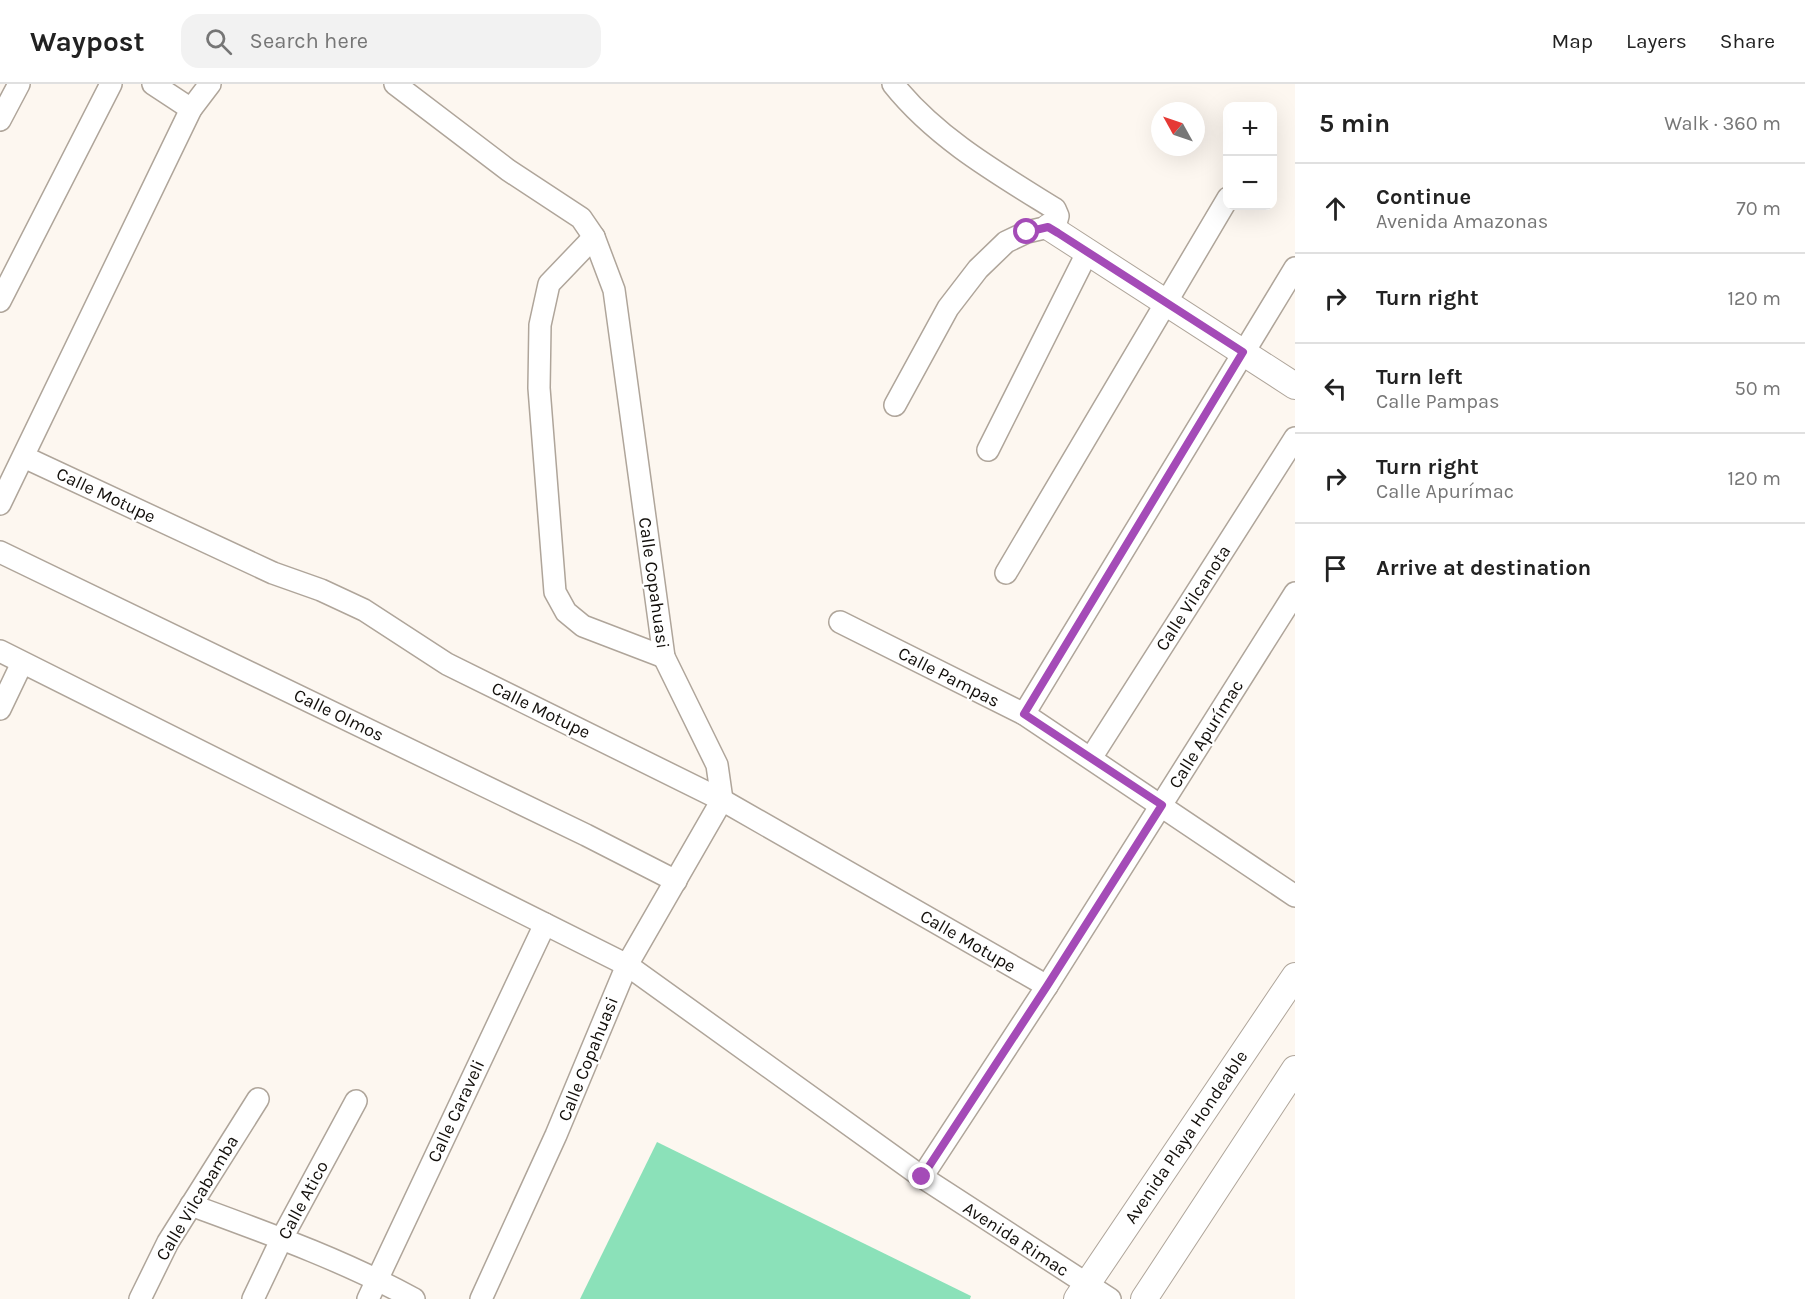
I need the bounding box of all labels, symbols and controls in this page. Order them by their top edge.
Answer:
search box [181,14,601,68]
text: Waypost [30,25,145,58]
icon: search [202,25,235,58]
text: Search here [250,28,368,54]
text: Map [1551,29,1593,53]
text: Layers [1626,29,1687,53]
text: Share [1720,29,1775,53]
north arrow [1151,102,1205,156]
map controls [1223,102,1277,210]
button: + [1223,102,1277,156]
text: 5 min [1319,108,1390,139]
text: Walk · 360 m [1664,112,1781,135]
button: − [1223,156,1277,210]
text: Continue [1376,184,1471,210]
icon: ahead [1319,192,1352,225]
text: 70 m [1736,197,1781,220]
text: Avenida Amazonas [1376,210,1548,233]
route start [1013,218,1039,244]
icon: right [1319,282,1352,315]
text: Turn right [1376,285,1479,311]
text: 120 m [1727,287,1781,310]
text: Turn left [1376,364,1463,390]
icon: left [1319,372,1352,405]
text: 50 m [1734,377,1781,400]
text: Calle Pampas [1376,390,1500,413]
text: Turn right [1376,454,1479,480]
street label: Calle Motupe [53,462,159,528]
icon: right [1319,462,1352,495]
text: 120 m [1727,467,1781,490]
text: Calle Apurímac [1376,480,1514,503]
street label: Calle Copahuasi [634,516,674,650]
street label: Calle Vilcanota [1151,541,1235,655]
icon: arrive [1319,552,1352,585]
text: Arrive at destination [1376,555,1591,581]
street label: Calle Pampas [894,642,1004,712]
street label: Calle Apurímac [1164,675,1248,793]
street label: Calle Motupe [488,677,594,743]
street label: Calle Olmos [290,684,388,746]
street label: Calle Motupe [916,905,1020,977]
street label: Calle Copahuasi [553,994,623,1124]
street label: Avenida Playa Hondeable [1120,1046,1252,1228]
street label: Calle Caraveli [423,1056,489,1166]
street label: Calle Vilcabamba [151,1131,243,1265]
street label: Calle Atico [273,1157,333,1243]
route end [908,1163,934,1189]
street label: Avenida Rimac [959,1197,1073,1281]

